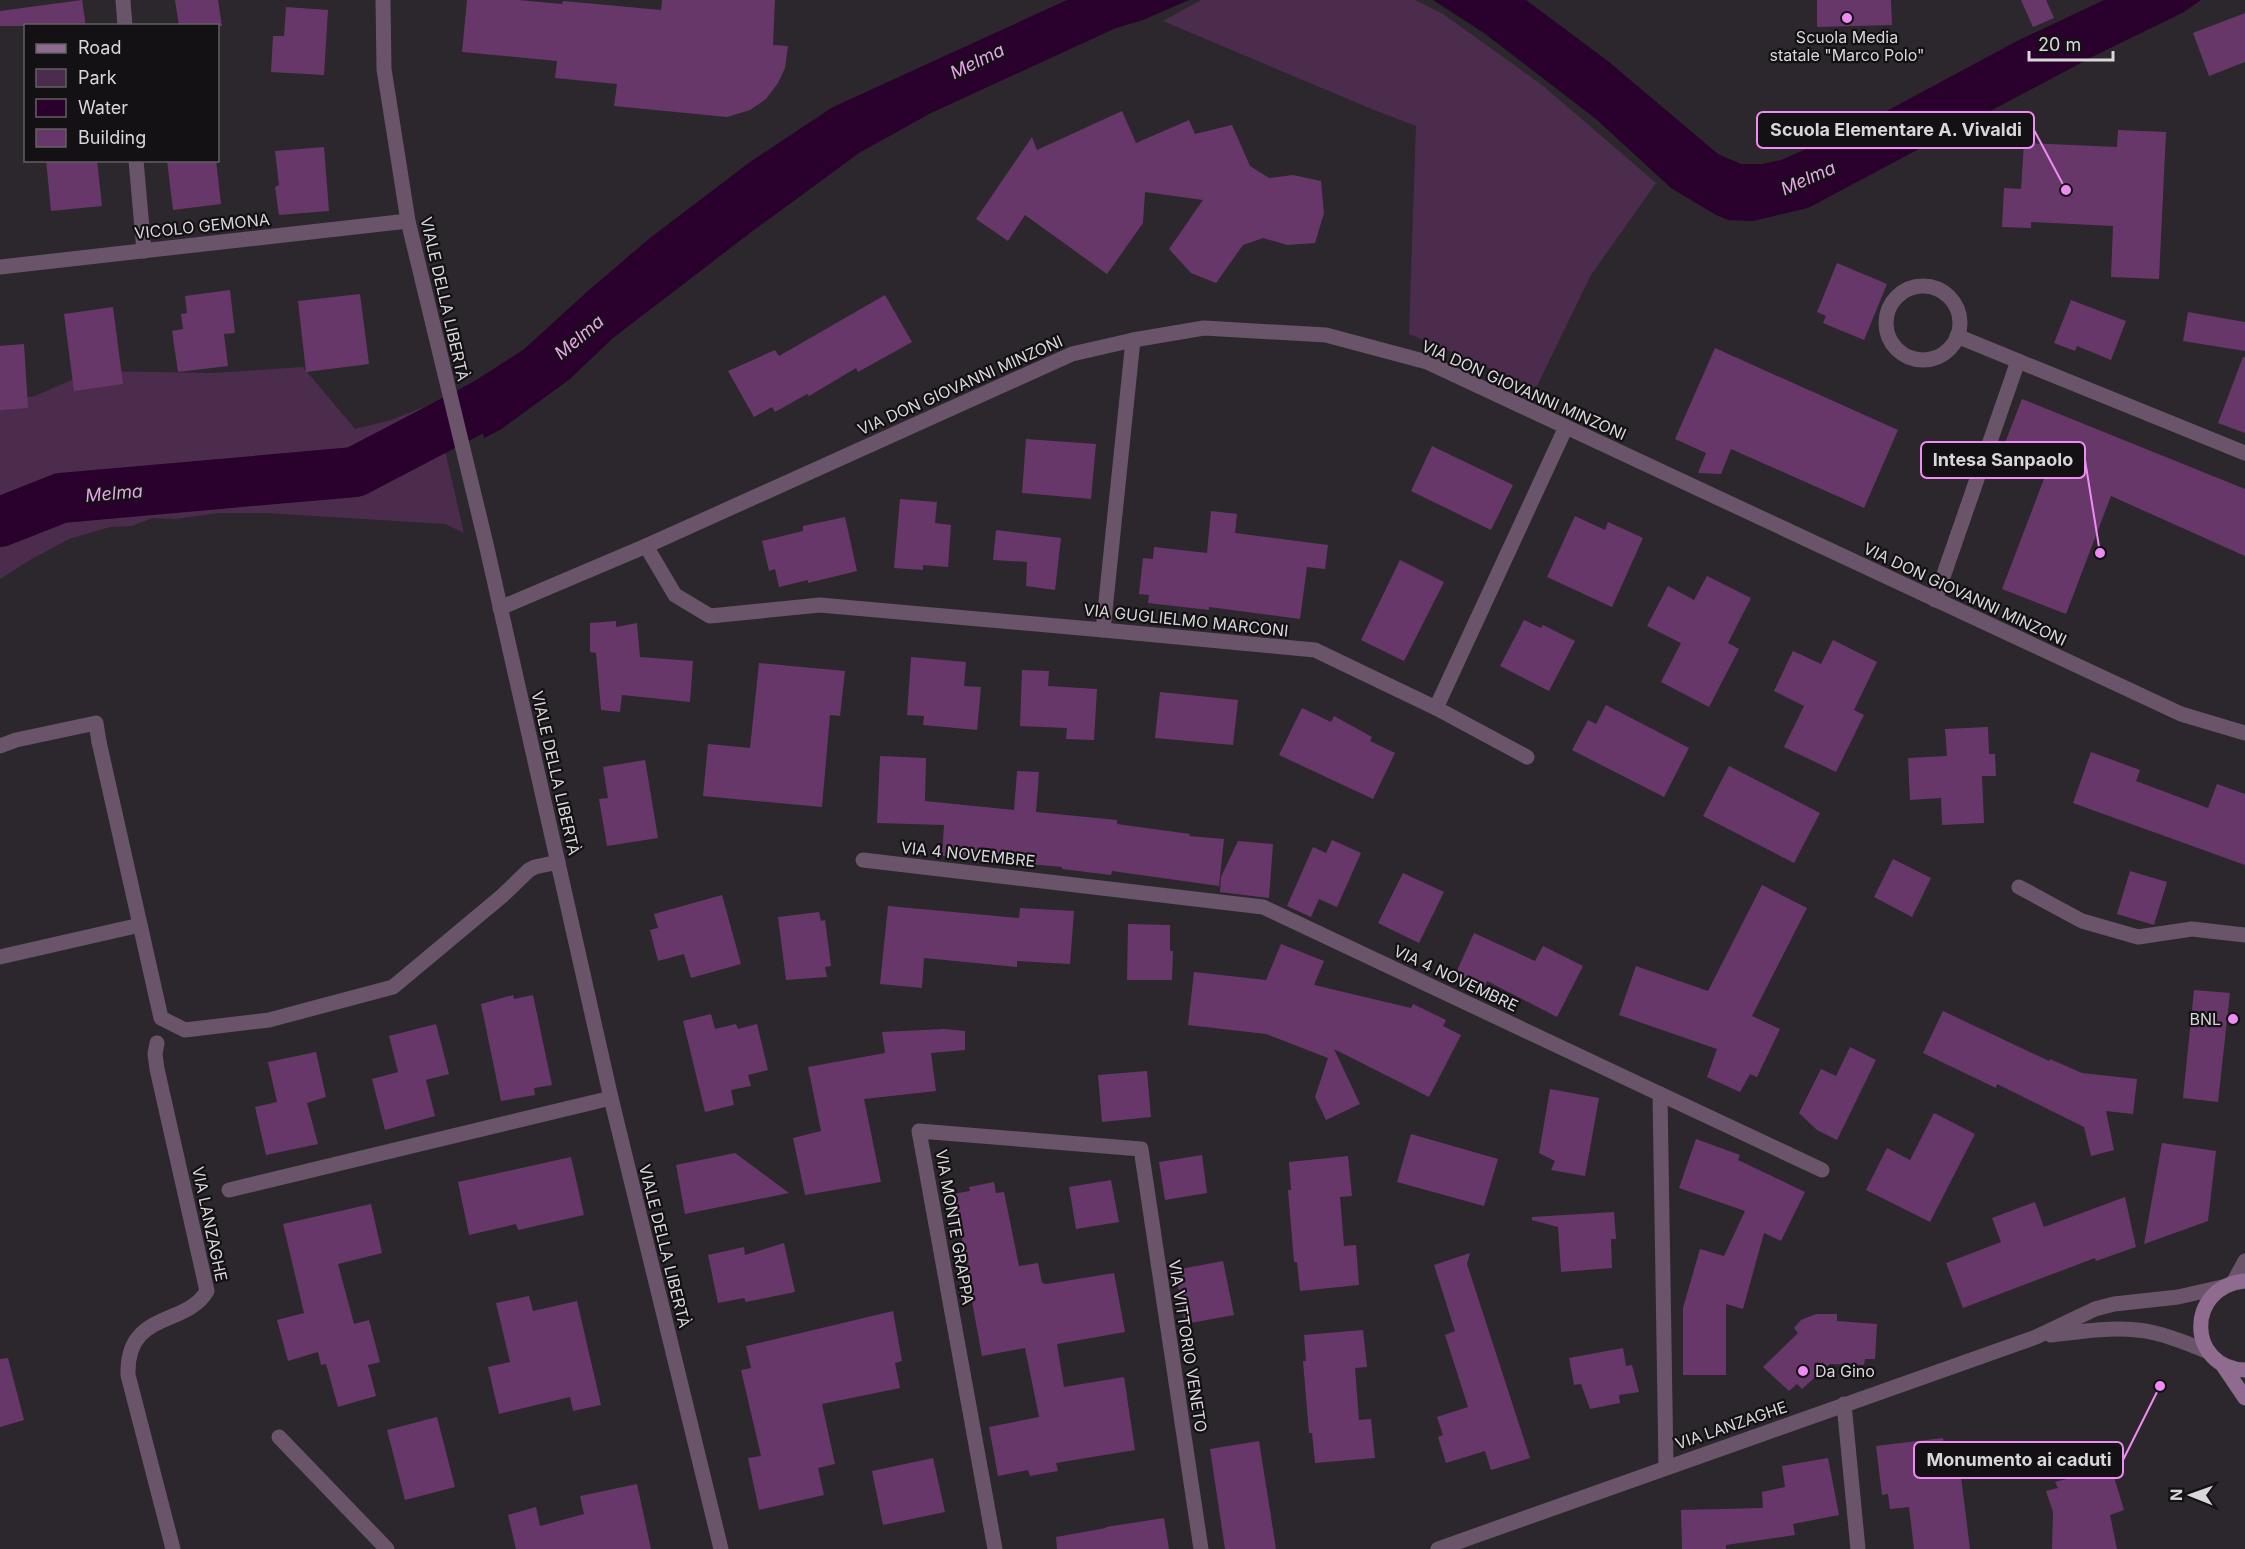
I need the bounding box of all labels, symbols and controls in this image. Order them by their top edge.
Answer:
marker: Scuola Media statale "Marco Polo" [1840,11,1854,25]
legend [24,24,219,162]
scale bar [2029,24,2113,62]
place label: Scuola Media statale "Marco Polo" [1769,27,1925,65]
text: 20 m [2038,34,2081,55]
text: Road [78,37,121,58]
water label: Melma [946,39,1008,83]
text: Park [78,67,117,88]
text: Water [78,97,128,118]
callout: Scuola Elementare A. Vivaldi [1757,112,2034,148]
text: Scuola Elementare A. Vivaldi [1770,119,2022,140]
text: Building [78,127,146,148]
water label: Melma [1777,157,1839,199]
street label: VICOLO GEMONA [133,209,271,243]
street label: VIALE DELLA LIBERTÀ [416,215,474,383]
water label: Melma [550,310,608,364]
street label: VIA DON GIOVANNI MINZONI [855,331,1065,439]
street label: VIA DON GIOVANNI MINZONI [1419,336,1629,444]
callout: Intesa Sanpaolo [1921,442,2085,478]
text: Intesa Sanpaolo [1933,449,2073,470]
water label: Melma [84,480,144,506]
street label: VIA DON GIOVANNI MINZONI [1860,538,2070,650]
street label: VIA GUGLIELMO MARCONI [1083,599,1289,641]
street label: VIALE DELLA LIBERTÀ [527,689,585,857]
street label: VIA 4 NOVEMBRE [900,837,1036,871]
street label: VIA 4 NOVEMBRE [1391,940,1521,1016]
place label: BNL [2189,1009,2221,1029]
marker: BNL [2226,1012,2240,1026]
street label: VIA MONTE GRAPPA [931,1148,979,1306]
street label: VIALE DELLA LIBERTÀ [635,1162,695,1330]
street label: VIA LANZAGHE [188,1165,232,1283]
street label: VIA VITTORIO VENETO [1164,1258,1212,1434]
place label: Da Gino [1815,1361,1875,1381]
marker: Da Gino [1796,1364,1810,1378]
street label: VIA LANZAGHE [1672,1396,1790,1454]
callout: Monumento ai caduti [1914,1442,2123,1478]
text: Monumento ai caduti [1926,1449,2112,1470]
north arrow [2161,1465,2221,1525]
text: N [2166,1488,2186,1501]

